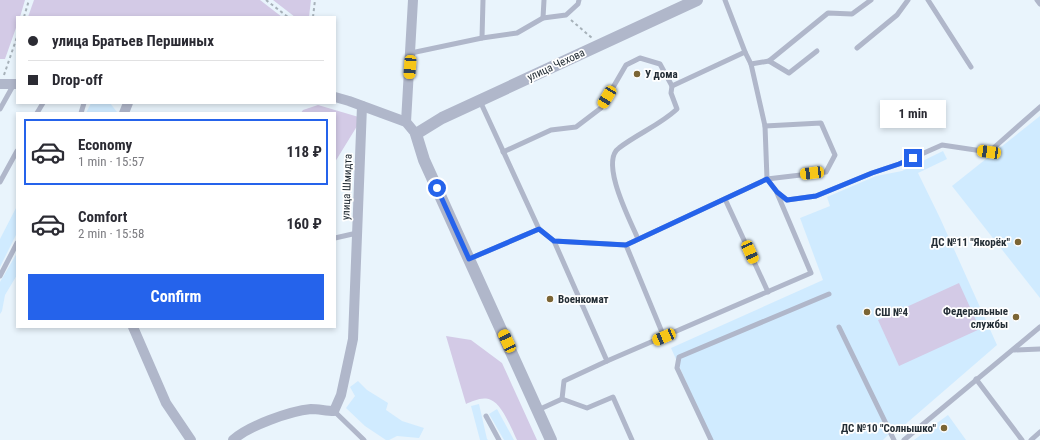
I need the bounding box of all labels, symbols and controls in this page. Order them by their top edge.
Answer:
text: улица Братьев Першиных [52,32,214,50]
street label: улица Чехова [525,46,587,84]
car [403,55,417,79]
place label: У дома [645,68,678,81]
marker: У дома [632,69,642,79]
text: Drop-off [52,71,103,89]
car [596,84,618,110]
callout: 1 min [880,100,946,128]
text: 1 min [899,106,927,121]
icon: car [30,134,66,170]
text: Economy [78,136,132,154]
text: 118 ₽ [286,143,322,161]
car [976,144,1002,160]
route end [904,149,922,167]
text: 1 min · 15:57 [78,154,144,169]
street label: улица Шмидта [339,154,355,220]
car [799,166,825,180]
route start [428,179,446,197]
icon: car [30,206,66,242]
text: Comfort [78,208,127,226]
text: 160 ₽ [286,215,322,233]
text: 2 min · 15:58 [78,226,144,241]
place label: ДС №11 "Якорёк" [931,236,1010,249]
marker: ДС №11 "Якорёк" [1013,237,1023,247]
car [740,239,760,265]
button: Confirm [28,274,324,320]
place label: Военкомат [558,293,609,306]
marker: Военкомат [545,294,555,304]
place label: Федеральные службы [943,305,1008,331]
place label: СШ №4 [875,306,909,319]
marker: СШ №4 [862,307,872,317]
marker: Федеральные службы [1011,312,1021,322]
car [651,327,677,347]
car [496,328,518,354]
place label: ДС №10 "Солнышко" [841,422,936,435]
marker: ДС №10 "Солнышко" [939,423,949,433]

